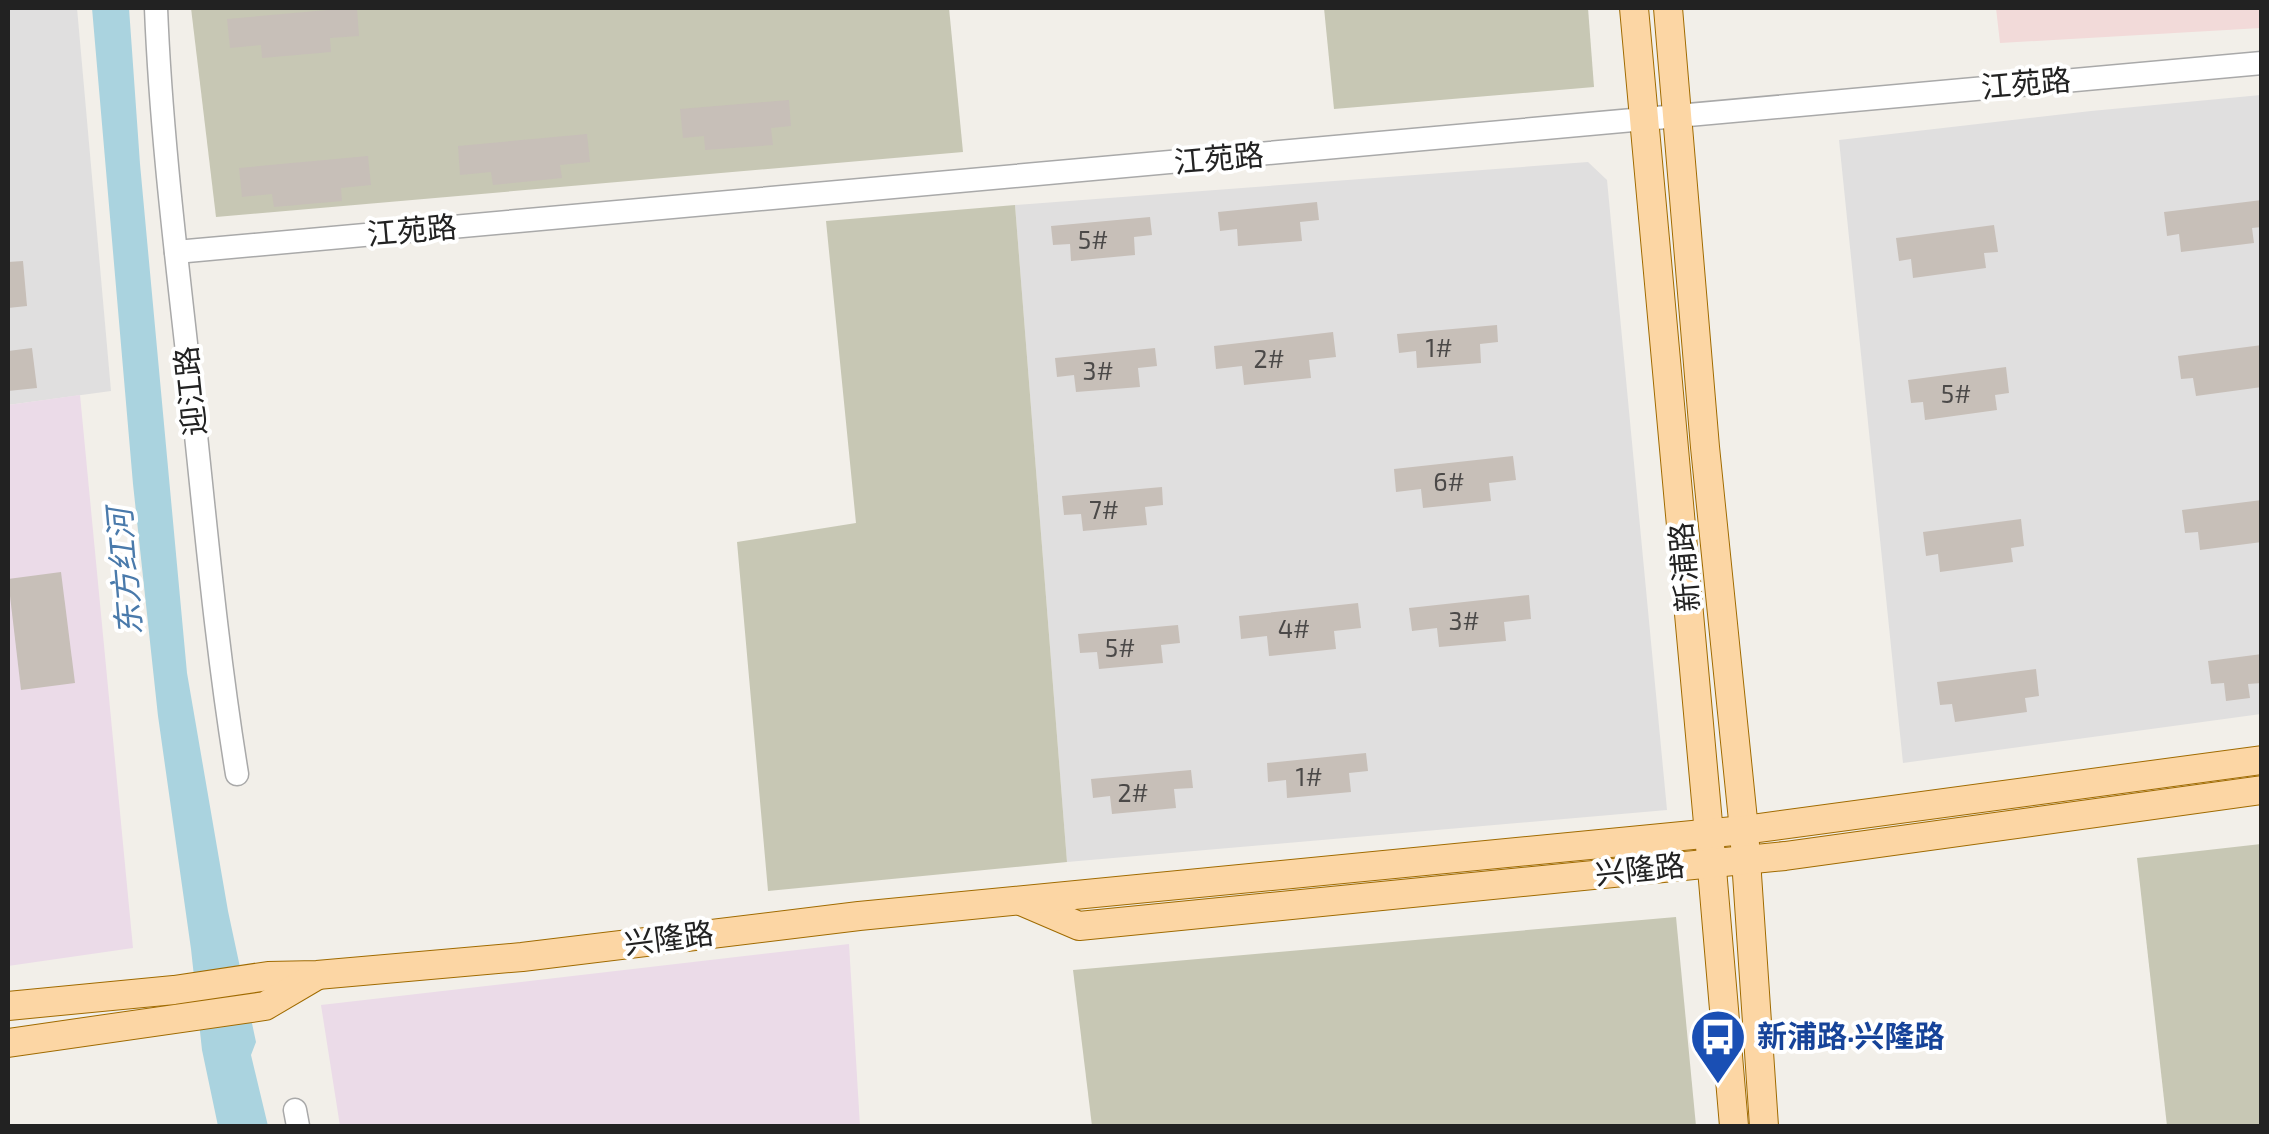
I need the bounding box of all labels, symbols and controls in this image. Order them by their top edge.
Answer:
street label: 江苑路 [1979,60,2072,104]
street label: 江苑路 [1172,135,1265,179]
street label: 江苑路 [365,207,458,251]
house number: 5# [1078,224,1108,254]
house number: 1# [1425,332,1453,362]
house number: 2# [1253,343,1285,373]
street label: 迎江路 [166,345,212,438]
house number: 3# [1082,355,1114,385]
house number: 5# [1941,378,1971,408]
house number: 6# [1433,466,1465,496]
house number: 7# [1089,494,1119,524]
water label: 东方红河 [98,501,148,638]
street label: 新浦路 [1661,521,1705,614]
house number: 3# [1448,605,1480,635]
house number: 4# [1278,613,1310,643]
house number: 5# [1105,632,1135,662]
house number: 1# [1295,761,1323,791]
house number: 2# [1117,777,1149,807]
street label: 兴隆路 [1593,845,1686,891]
street label: 兴隆路 [622,914,716,960]
bus stop icon: 新浦路·兴隆路 [1688,1007,1748,1086]
place label: 新浦路·兴隆路 [1757,1017,1945,1053]

